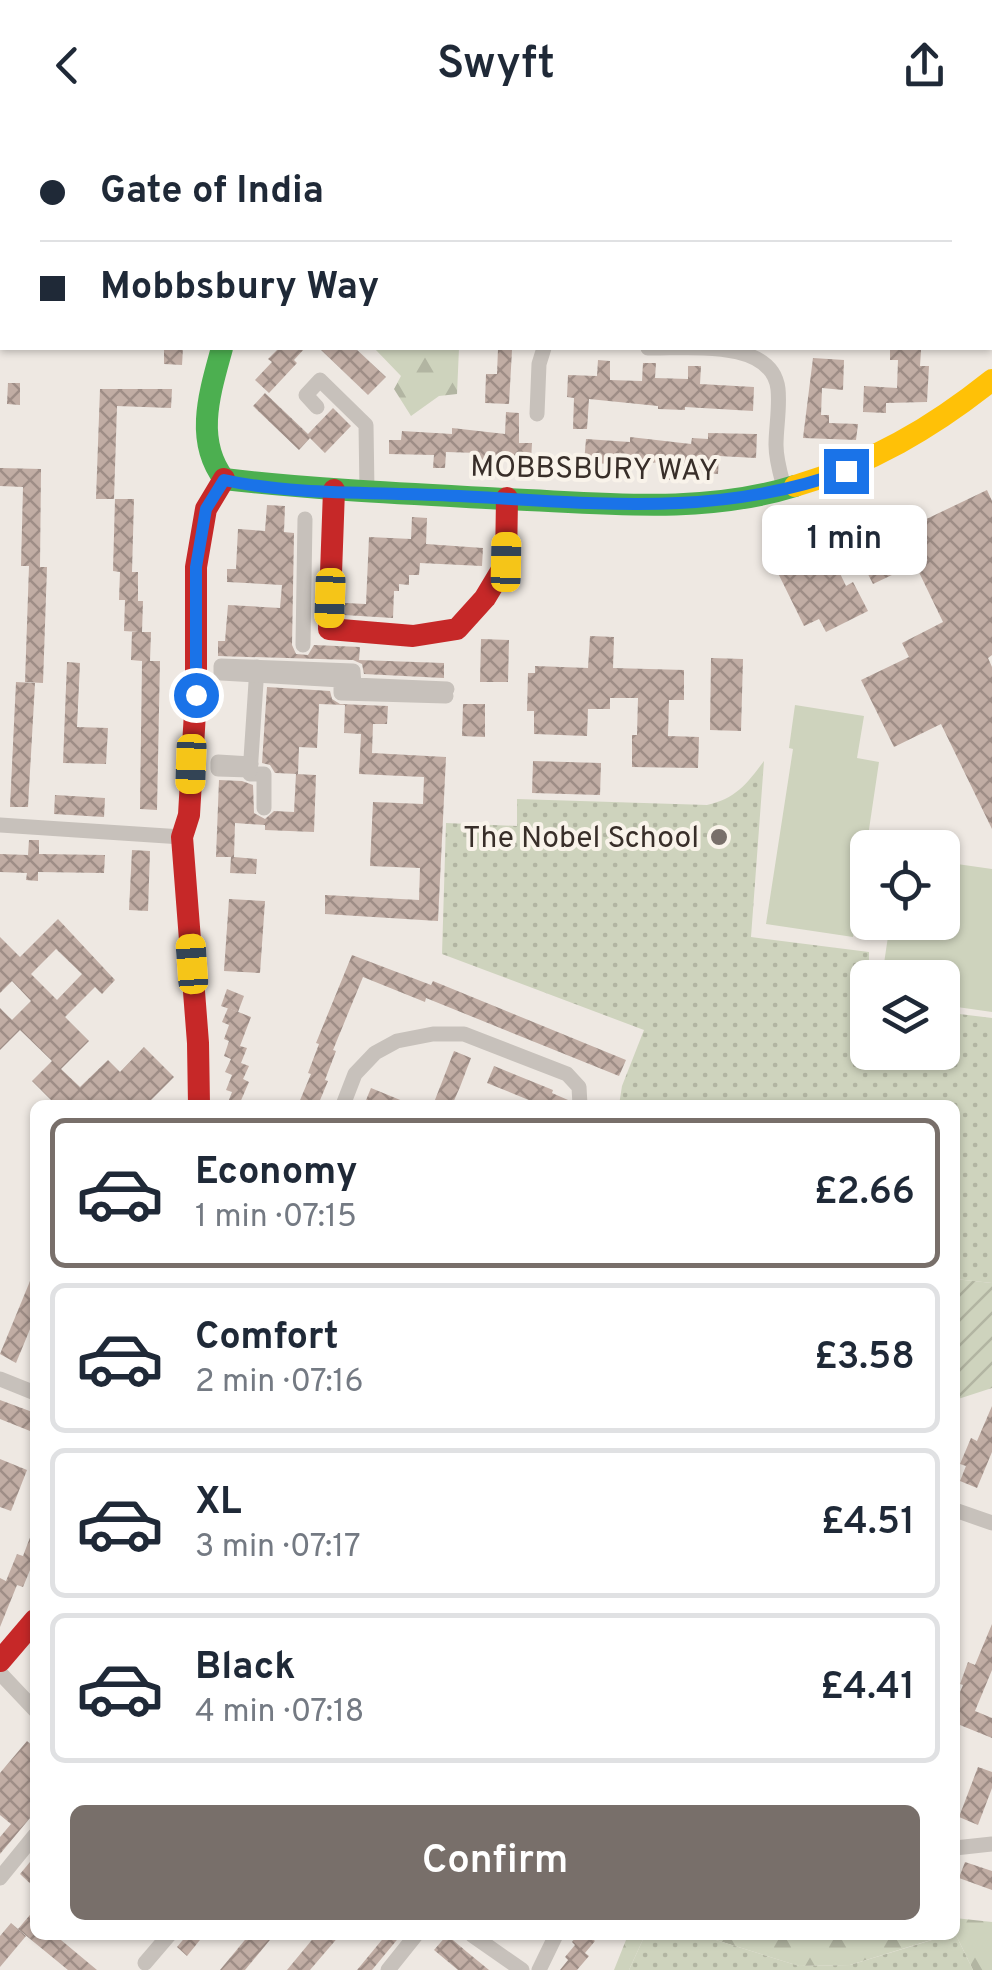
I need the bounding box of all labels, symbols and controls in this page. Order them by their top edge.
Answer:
text: Swyft [437,37,555,94]
icon: back [40,38,95,93]
icon: share [897,38,952,93]
text: Gate of India [100,168,324,217]
text: Mobbsbury Way [100,264,379,313]
route end [824,449,869,494]
street label: MOBBSBURY WAY [470,450,718,491]
callout: 1 min [764,506,928,576]
text: 1 min [807,520,882,560]
car [490,532,522,592]
car [314,567,346,629]
route start [174,673,219,718]
car [175,733,207,795]
place label: The Nobel School [463,821,699,858]
marker: The Nobel School [708,826,730,848]
map controls [850,830,960,1070]
button: locate [850,830,960,940]
car [175,933,209,995]
button: layers [850,960,960,1070]
icon: car [75,1148,165,1238]
text: Economy [195,1149,357,1198]
text: £2.66 [814,1169,915,1218]
text: 1 min · 07:15 [195,1198,357,1238]
icon: car [75,1313,165,1403]
text: Comfort [195,1314,339,1363]
text: £3.58 [814,1334,915,1383]
text: 2 min · 07:16 [195,1363,364,1403]
icon: car [75,1478,165,1568]
text: XL [195,1479,242,1528]
text: £4.51 [821,1499,915,1548]
text: 3 min · 07:17 [195,1528,361,1568]
icon: car [75,1643,165,1733]
text: Black [195,1644,295,1693]
text: £4.41 [820,1664,915,1713]
text: 4 min · 07:18 [195,1693,364,1733]
button: Confirm [70,1805,920,1920]

